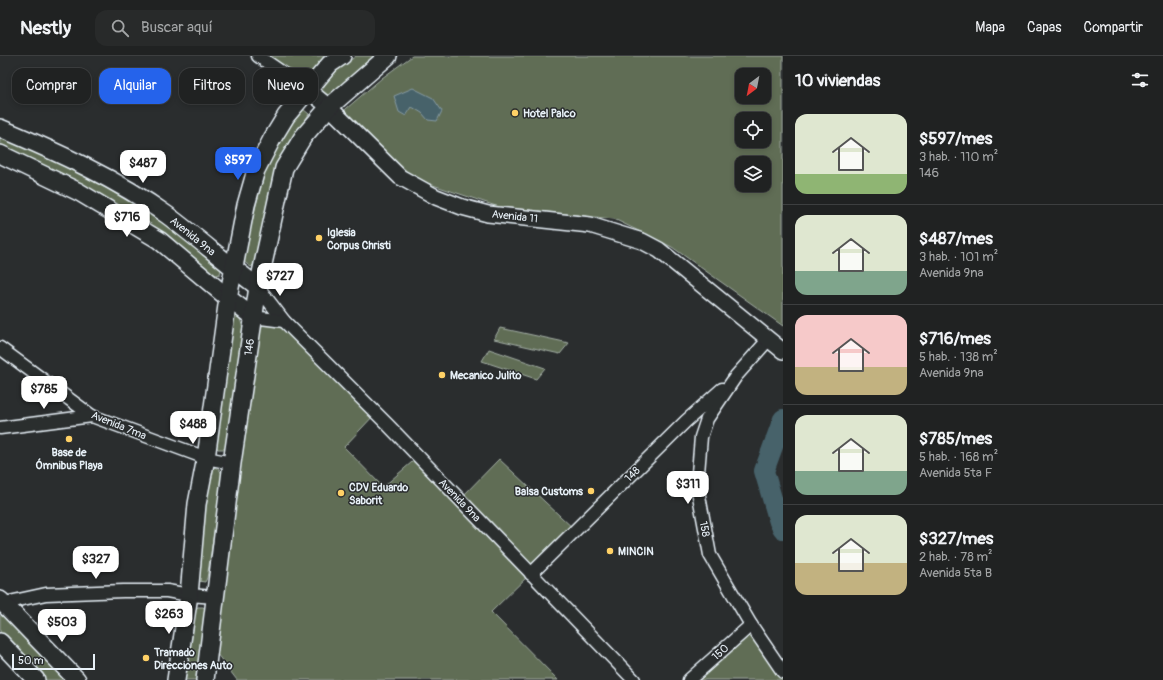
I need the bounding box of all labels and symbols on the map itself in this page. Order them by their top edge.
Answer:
north arrow [735,68,771,104]
place label: Hotel Palco [523,107,576,120]
marker: Hotel Palco [510,108,520,118]
pin: $597 [214,147,262,181]
pin: $487 [119,150,167,184]
pin: $716 [103,204,151,238]
street label: Avenida 11 [491,208,539,225]
street label: Avenida 9na [167,214,218,259]
place label: Iglesia Corpus Christi [327,226,391,252]
marker: Iglesia Corpus Christi [314,233,324,243]
pin: $727 [256,263,304,297]
street label: 146 [242,338,257,356]
place label: Mecanico Julito [450,369,522,382]
marker: Mecanico Julito [437,370,447,380]
pin: $785 [20,376,68,410]
street label: Avenida 7ma [89,408,148,442]
pin: $488 [169,411,217,445]
marker: Base de Ómnibus Playa [64,434,74,444]
place label: Base de Ómnibus Playa [35,446,103,472]
street label: 148 [622,464,643,485]
pin: $311 [664,471,712,505]
street label: Avenida 9na [436,476,483,525]
place label: CDV Eduardo Saborit [349,481,408,507]
place label: Balsa Customs [515,485,583,498]
marker: Balsa Customs [586,486,596,496]
marker: CDV Eduardo Saborit [336,488,346,498]
street label: 158 [697,520,712,539]
place label: MINCIN [618,545,654,558]
pin: $327 [72,546,120,580]
marker: MINCIN [605,546,615,556]
pin: $263 [145,601,193,635]
pin: $503 [38,609,86,643]
street label: 150 [709,642,731,663]
place label: Tramado Direcciones Auto [153,646,233,672]
scale bar [12,652,95,671]
marker: Tramado Direcciones Auto [141,653,151,663]

